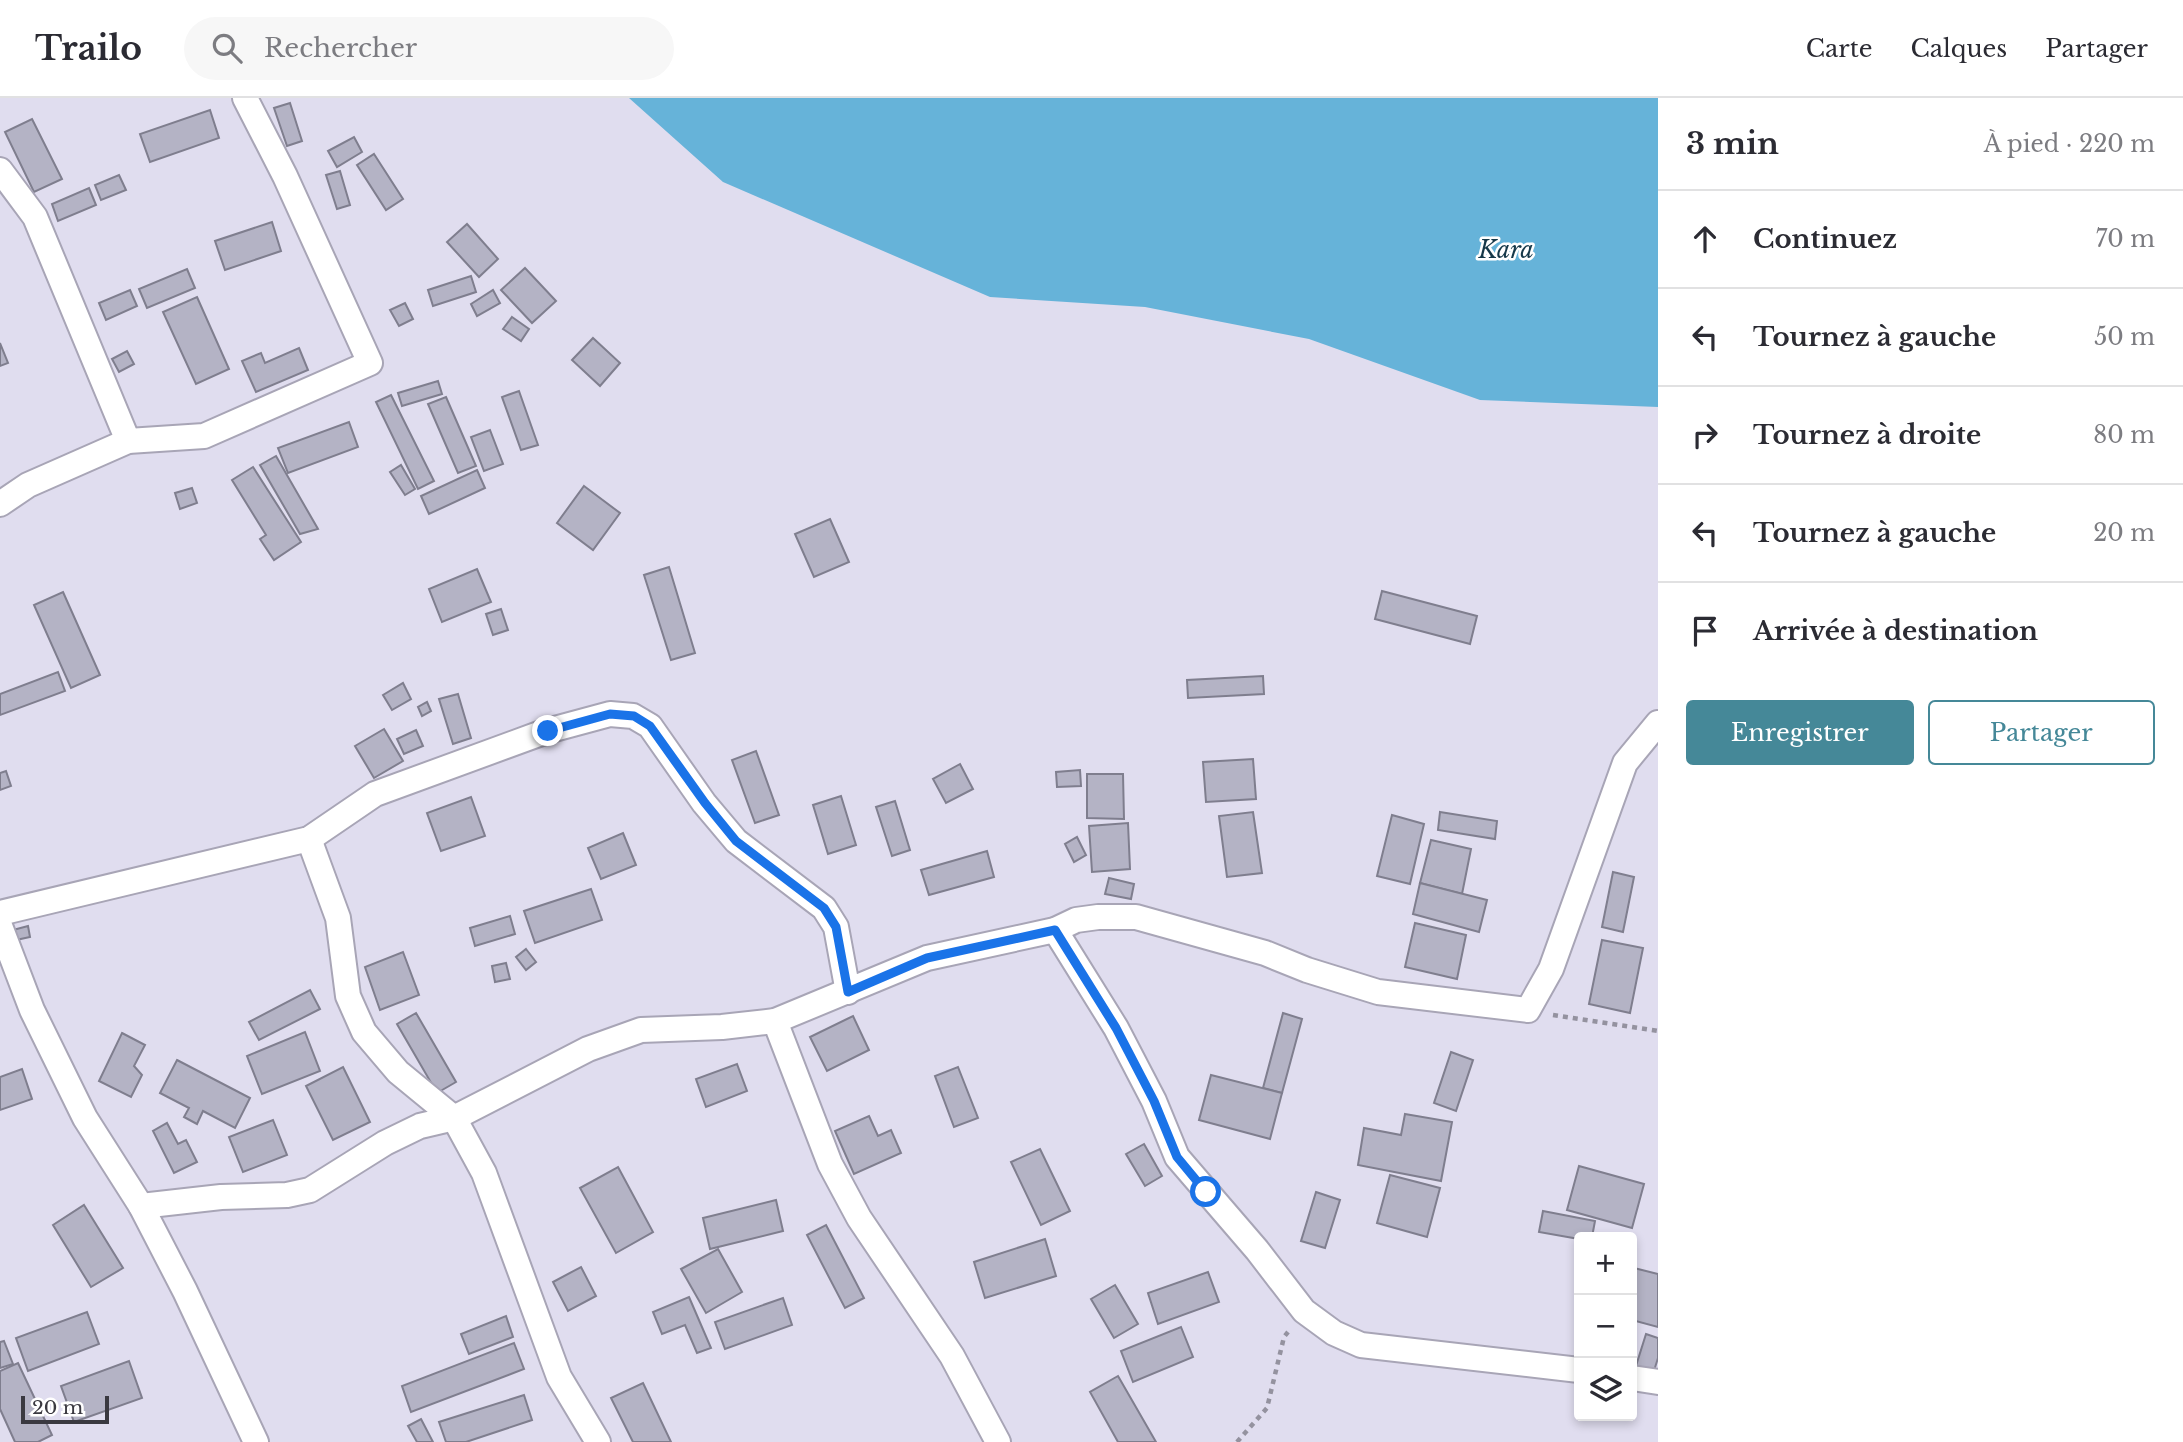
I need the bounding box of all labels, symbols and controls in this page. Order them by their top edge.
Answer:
search box [184,17,674,80]
text: Trailo [35,28,142,69]
icon: search [208,29,246,67]
text: Rechercher [264,32,417,64]
text: Carte [1806,34,1872,63]
text: Calques [1910,34,2007,63]
text: Partager [2045,34,2148,63]
text: 3 min [1686,125,1779,162]
text: À pied · 220 m [1984,130,2155,158]
icon: ahead [1686,220,1724,258]
text: Continuez [1753,223,1897,255]
text: 70 m [2096,225,2155,253]
water label: Kara [1478,236,1534,264]
icon: left [1686,318,1724,356]
text: Tournez à gauche [1753,321,1996,353]
text: 50 m [2094,323,2155,351]
icon: right [1686,416,1724,454]
text: Tournez à droite [1753,419,1981,451]
text: 80 m [2093,421,2155,449]
icon: left [1686,514,1724,552]
text: Tournez à gauche [1753,517,1996,549]
text: 20 m [2093,519,2155,547]
icon: arrive [1686,612,1724,650]
text: Arrivée à destination [1753,615,2038,647]
button: Enregistrer [1686,700,1914,765]
button: Partager [1928,700,2155,765]
route end [532,715,563,746]
route start [1190,1176,1221,1207]
map controls [1574,1232,1637,1421]
button: + [1574,1232,1637,1295]
button: − [1574,1295,1637,1358]
button: layers [1574,1358,1637,1421]
scale bar [21,1393,108,1425]
text: 20 m [32,1396,83,1419]

